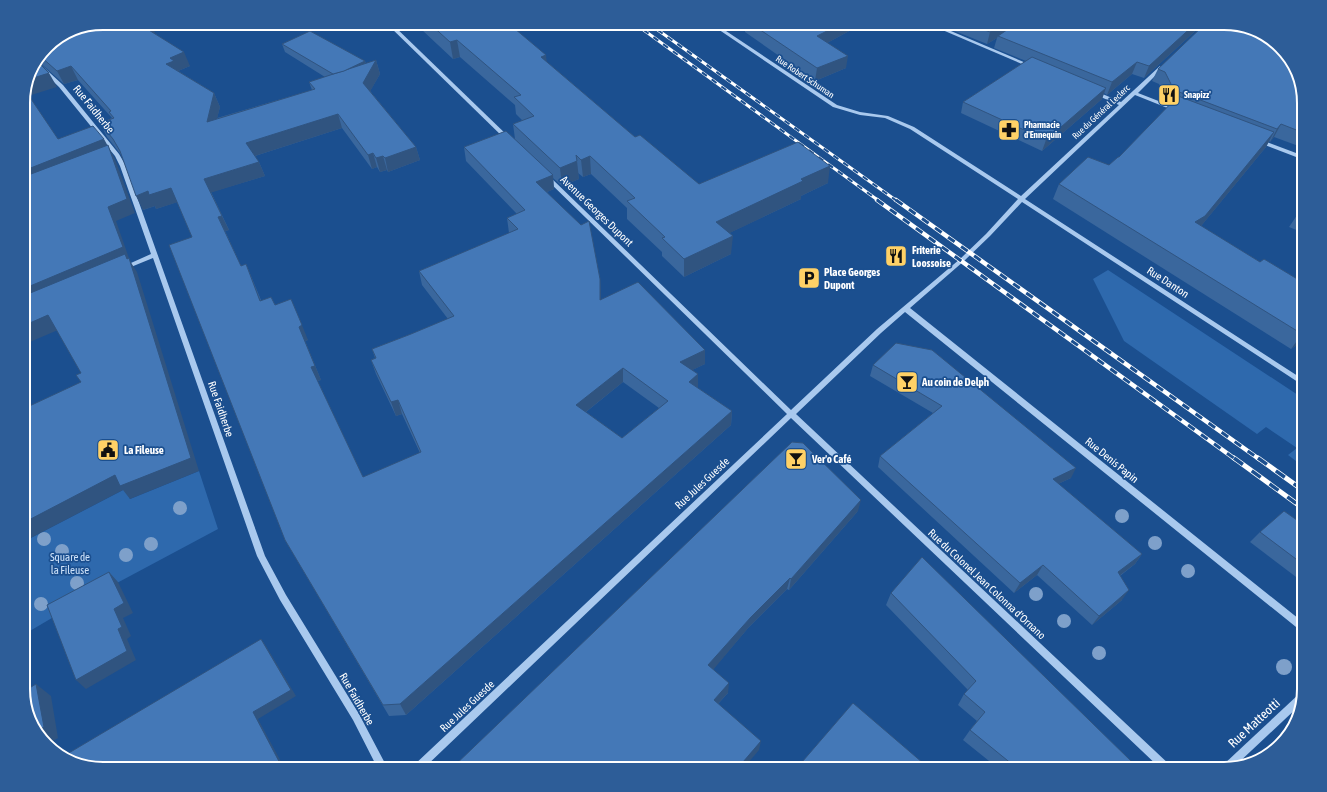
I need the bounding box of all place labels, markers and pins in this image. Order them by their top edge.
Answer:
restaurant icon: Snapizz' [1156,82,1182,108]
place label: Snapizz' [1184,90,1211,100]
pharmacy icon: Pharmacie d'Ennequin [996,117,1022,143]
place label: Pharmacie d'Ennequin [1024,120,1062,140]
restaurant icon: Friterie Loossoise [883,243,909,269]
place label: Friterie Loossoise [912,244,951,269]
parking icon: Place Georges Dupont [796,265,822,291]
place label: Place Georges Dupont [824,266,880,291]
bar icon: Au coin de Delph [894,369,920,395]
place label: Au coin de Delph [921,376,989,388]
public building icon: La Fileuse [95,437,121,463]
place label: La Fileuse [124,444,164,456]
bar icon: Ver'o Café [783,446,809,472]
place label: Ver'o Café [811,453,851,465]

